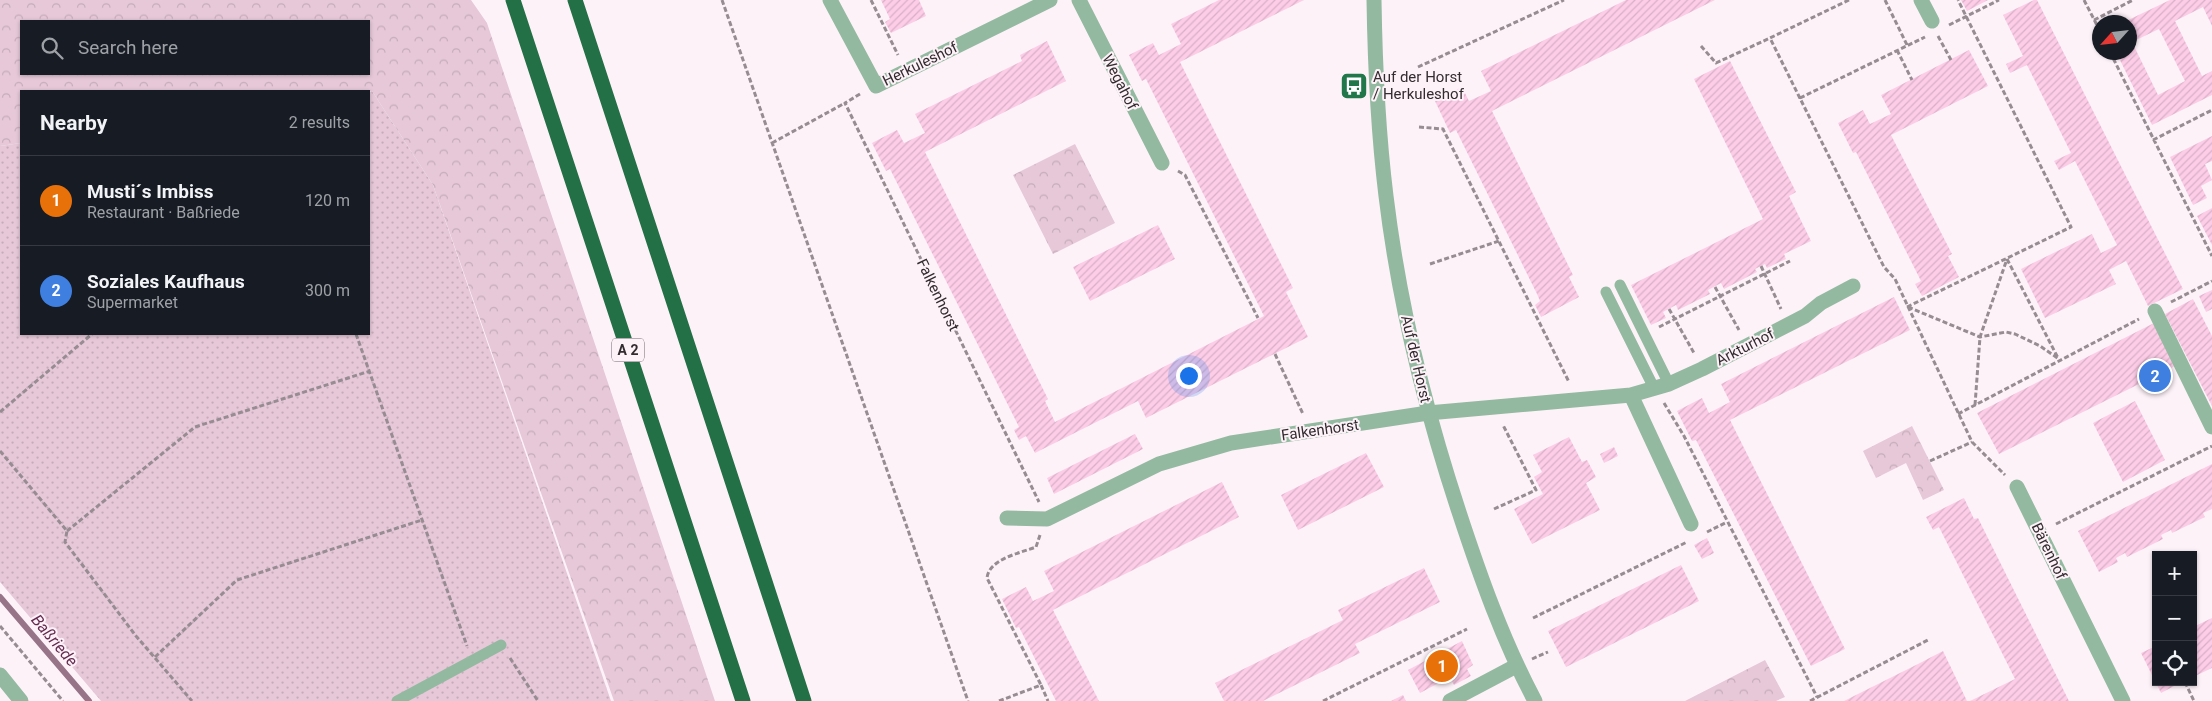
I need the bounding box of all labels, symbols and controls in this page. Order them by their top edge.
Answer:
north arrow [2092,15,2137,60]
search box [20,20,370,75]
icon: search [38,34,66,62]
text: Search here [78,36,178,59]
street label: Herkuleshof [880,38,961,90]
street label: Wegahof [1098,51,1142,113]
place label: Auf der Horst / Herkuleshof [1373,68,1465,103]
bus stop icon: Auf der Horst / Herkuleshof [1339,71,1369,101]
text: Nearby [40,111,107,135]
text: 2 results [289,113,350,132]
text: Musti´s Imbiss [87,180,214,203]
text: 1 [51,191,61,210]
text: 120 m [305,191,350,210]
text: Restaurant · Baßriede [87,203,240,222]
street label: Falkenhorst [913,256,963,334]
text: Soziales Kaufhaus [87,270,245,293]
text: 2 [51,281,61,300]
text: 300 m [305,281,350,300]
text: Supermarket [87,293,178,312]
street label: Auf der Horst [1397,314,1435,405]
street label: Arkturhof [1713,324,1778,369]
road number: A 2 [612,338,644,362]
pin: 2 [2139,357,2171,395]
your location [1176,363,1202,389]
street label: Falkenhorst [1280,416,1360,444]
street label: Bärenhof [2028,520,2071,583]
map controls [2152,551,2197,686]
button: + [2152,551,2197,596]
button: − [2152,596,2197,641]
water label: Baßriede [28,611,82,670]
button: locate [2152,641,2197,686]
pin: 1 [1426,647,1458,685]

